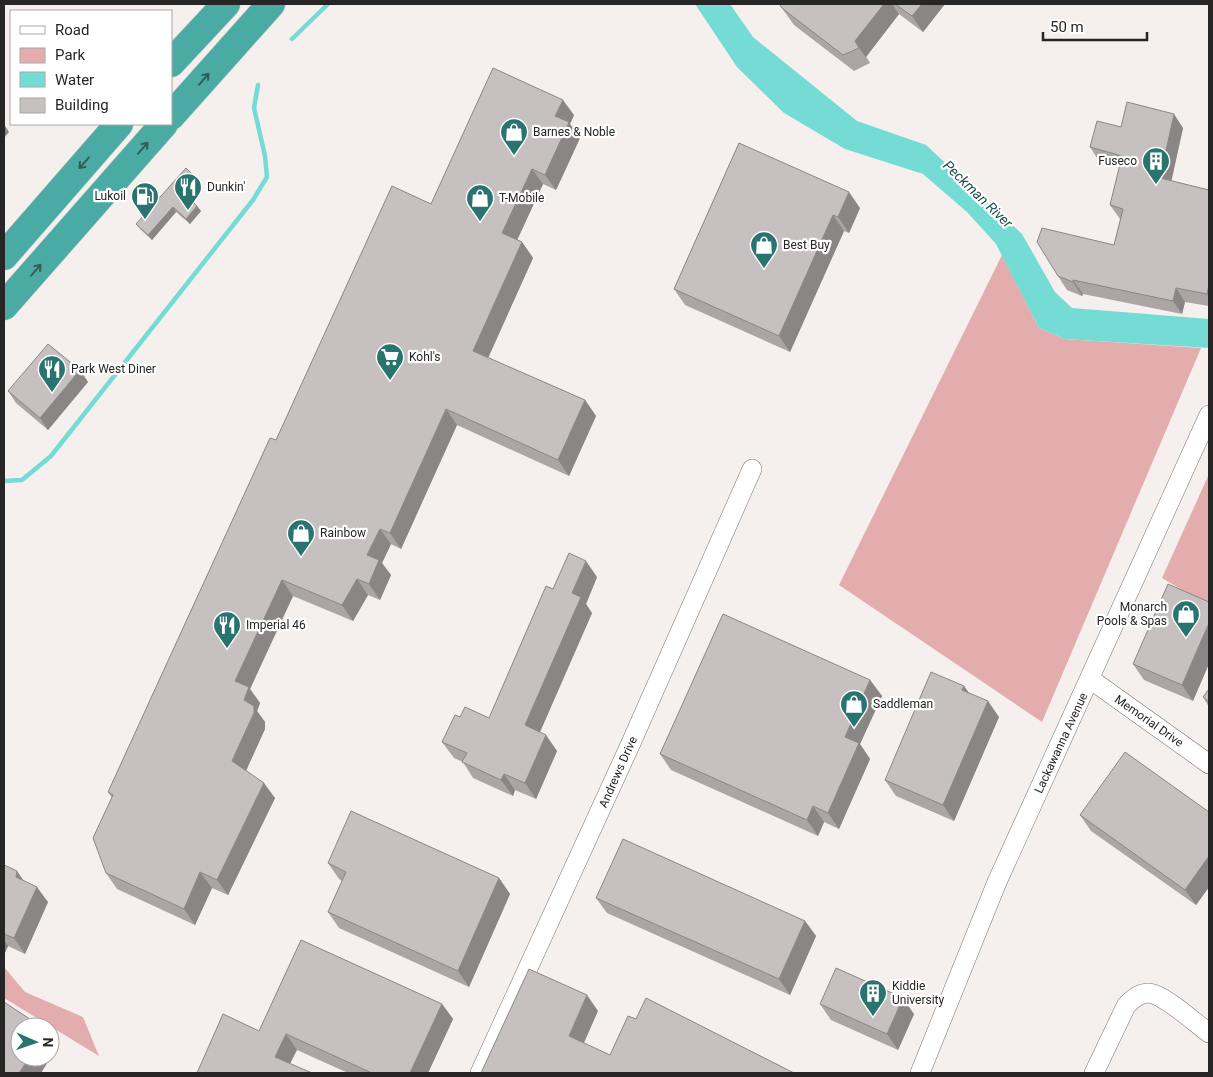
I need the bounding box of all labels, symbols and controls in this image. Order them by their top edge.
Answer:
legend [10,10,172,125]
scale bar [1043,10,1147,42]
text: 50 m [1050,18,1084,36]
text: Road [55,21,89,39]
text: Park [55,46,86,64]
text: Water [55,71,94,89]
one-way arrow [198,73,209,86]
text: Building [55,96,109,114]
shop icon: Barnes & Noble [499,117,529,156]
place label: Barnes & Noble [533,125,615,139]
one-way arrow [137,141,149,154]
building icon: Fuseco [1141,146,1171,185]
place label: Fuseco [1098,154,1137,168]
one-way arrow [79,157,90,170]
water label: Peckman River [940,157,1016,231]
restaurant icon: Dunkin' [173,172,203,211]
place label: Dunkin' [207,180,245,194]
fuel station icon: Lukoil [130,181,160,220]
shop icon: T-Mobile [465,183,495,222]
place label: Lukoil [94,189,126,203]
place label: T-Mobile [499,191,544,205]
shop icon: Best Buy [749,230,779,269]
place label: Best Buy [783,238,830,252]
one-way arrow [30,263,42,276]
supermarket icon: Kohl's [375,342,405,381]
place label: Kohl's [409,350,441,364]
restaurant icon: Park West Diner [37,354,67,393]
place label: Park West Diner [71,362,156,376]
shop icon: Rainbow [286,518,316,557]
place label: Rainbow [320,526,366,540]
shop icon: Monarch Pools & Spas [1171,599,1201,638]
place label: Monarch Pools & Spas [1097,600,1167,628]
restaurant icon: Imperial 46 [212,610,242,649]
place label: Imperial 46 [246,618,306,632]
shop icon: Saddleman [839,689,869,728]
street label: Lackawanna Avenue [1032,690,1090,796]
street label: Memorial Drive [1112,692,1186,750]
place label: Saddleman [873,697,933,711]
street label: Andrews Drive [596,734,640,810]
building icon: Kiddie University [858,978,888,1017]
place label: Kiddie University [892,979,945,1007]
north arrow [10,1017,60,1067]
text: N [40,1037,56,1048]

